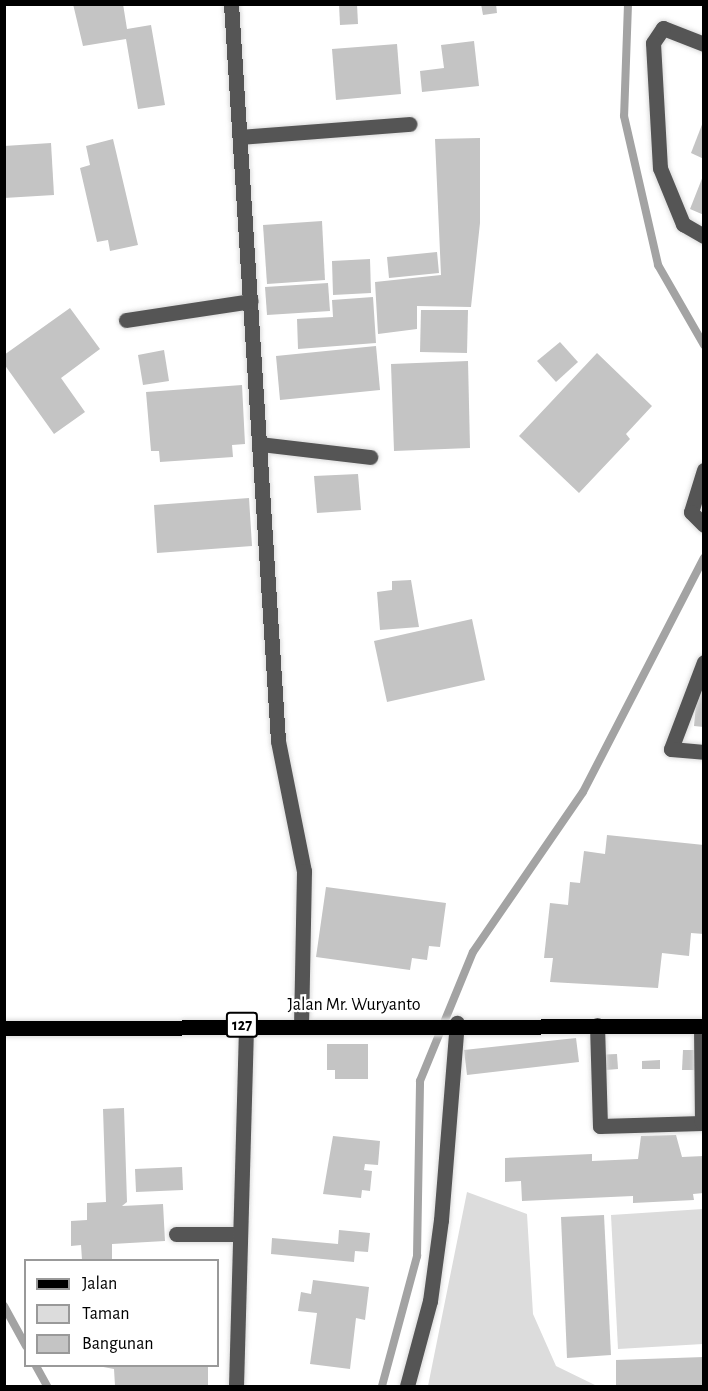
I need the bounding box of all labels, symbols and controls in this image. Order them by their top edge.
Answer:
street label: Jalan Mr. Wuryanto [287,994,421,1016]
road number: 127 [226,1012,258,1038]
legend [24,1259,219,1367]
text: Jalan [82,1275,117,1293]
text: Taman [82,1305,130,1323]
text: Bangunan [82,1335,154,1353]

